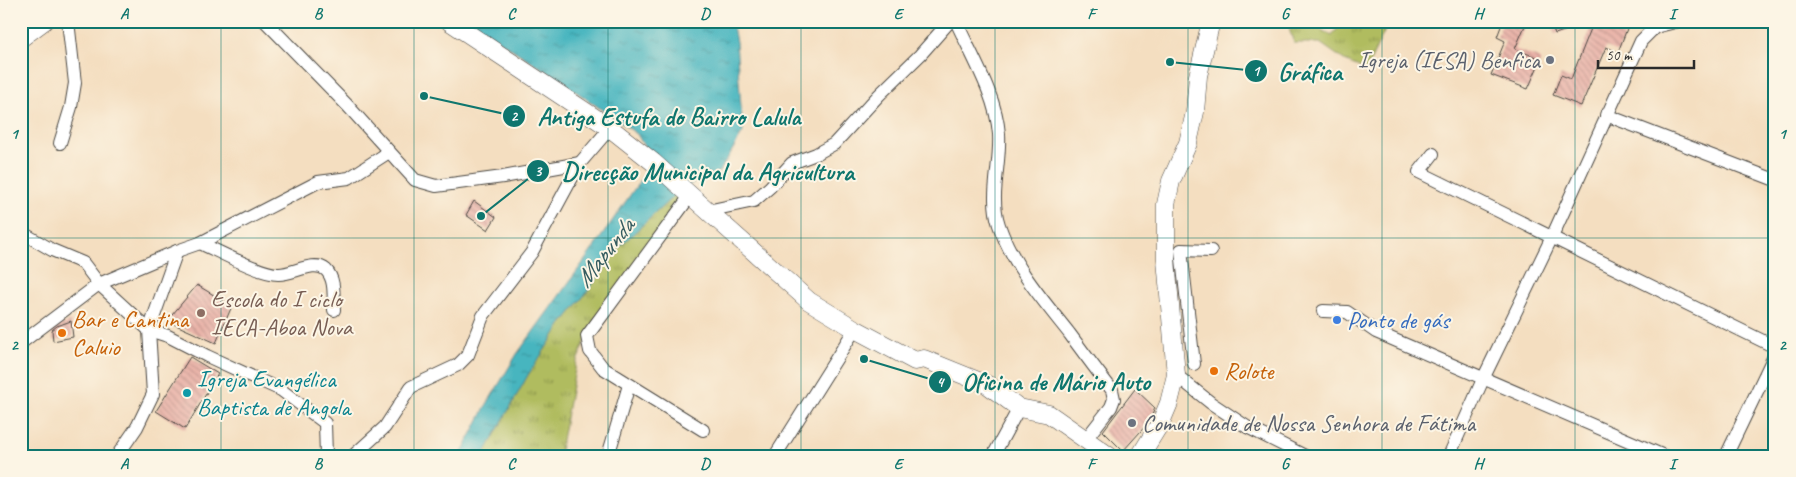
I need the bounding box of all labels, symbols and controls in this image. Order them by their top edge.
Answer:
text: A [120,4,130,24]
text: B [314,4,324,24]
text: C [507,4,517,24]
text: D [700,4,711,24]
text: E [894,4,905,24]
text: F [1087,4,1098,24]
text: G [1281,4,1291,24]
text: H [1473,4,1485,24]
text: I [1669,4,1679,24]
scale bar [1598,38,1695,70]
place label: Igreja (IESA) Benfica [1358,45,1541,75]
text: 50 m [1606,46,1633,65]
callout: Gráfica [1243,51,1352,91]
marker: Igreja (IESA) Benfica [1544,54,1556,66]
text: Gráfica [1278,56,1344,88]
text: 1 [1253,62,1262,81]
callout: Antiga Estufa do Bairro Lalula [502,96,811,136]
text: Antiga Estufa do Bairro Lalula [537,101,802,133]
text: 2 [511,107,519,126]
text: 1 [10,124,19,144]
text: 1 [1778,124,1787,144]
callout: Direcção Municipal da Agricultura [526,151,864,191]
text: Direcção Municipal da Agricultura [562,156,856,188]
text: 3 [535,162,543,181]
water label: Mapunda [568,209,643,294]
place label: Escola do I ciclo IECA-Aboa Nova [211,284,354,342]
place label: Bar e Cantina Caluio [72,304,189,362]
place label: Ponto de gás [1347,305,1452,335]
marker: Escola do I ciclo IECA-Aboa Nova [195,307,207,319]
marker: Ponto de gás [1331,314,1343,326]
marker: Bar e Cantina Caluio [56,327,68,339]
text: 2 [10,335,19,355]
text: 2 [1778,335,1787,355]
place label: Rolote [1224,356,1276,386]
callout: Oficina de Mário Auto [927,362,1160,402]
place label: Igreja Evangélica Baptista de Angola [197,364,352,422]
marker: Rolote [1208,365,1220,377]
text: Oficina de Mário Auto [962,366,1152,398]
text: 4 [937,373,946,392]
marker: Igreja Evangélica Baptista de Angola [181,387,193,399]
place label: Comunidade de Nossa Senhora de Fátima [1142,408,1476,438]
marker: Comunidade de Nossa Senhora de Fátima [1126,417,1138,429]
text: A [120,454,130,474]
text: B [314,454,324,474]
text: C [507,454,517,474]
text: D [700,454,711,474]
text: E [894,454,905,474]
text: F [1087,454,1098,474]
text: G [1281,454,1291,474]
text: H [1473,454,1485,474]
text: I [1669,454,1679,474]

